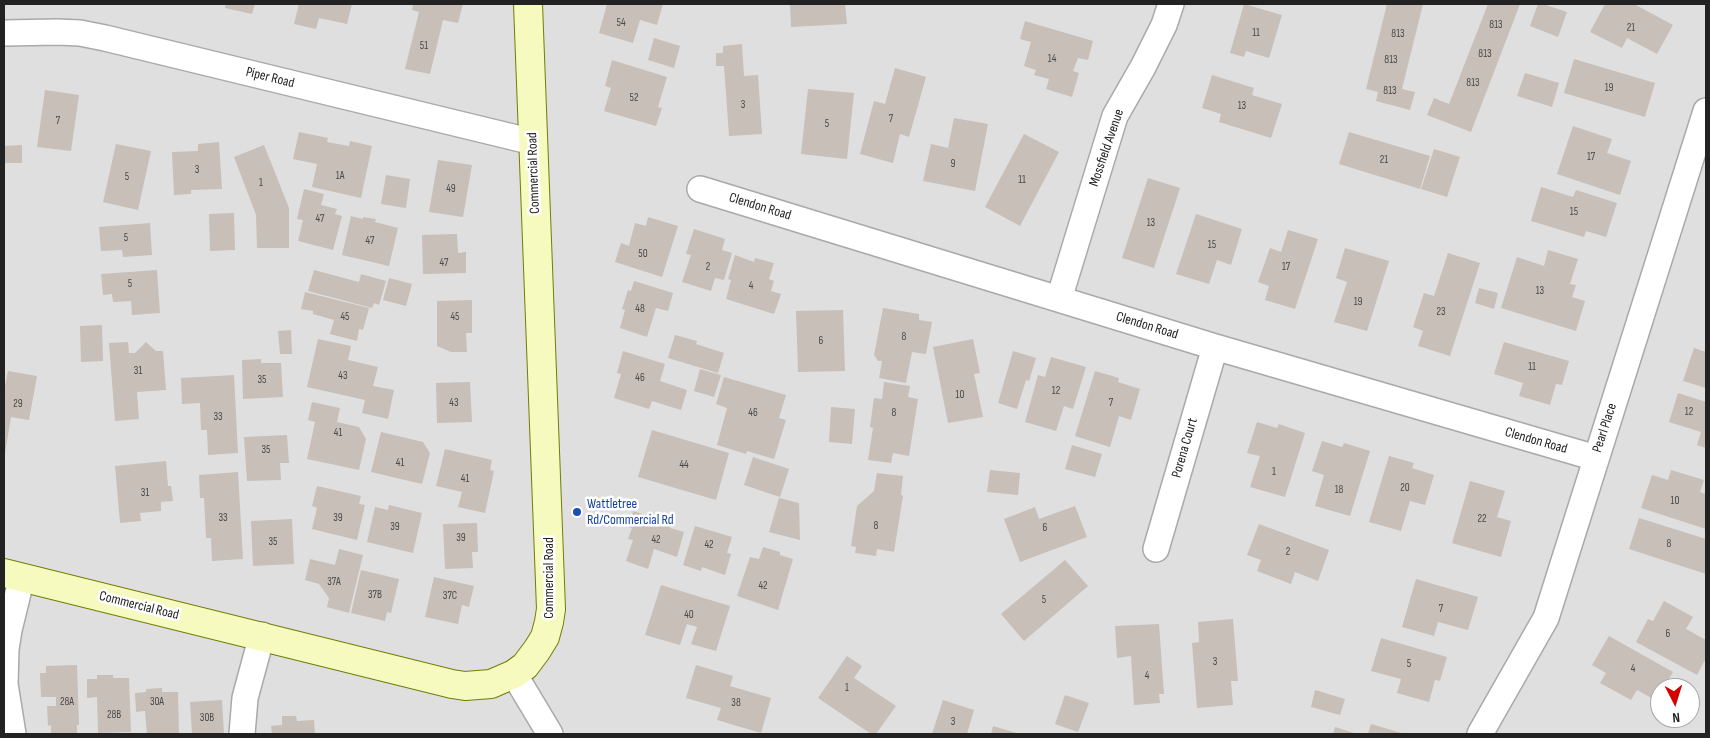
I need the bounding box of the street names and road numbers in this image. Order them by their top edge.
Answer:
street label: Piper Road [244,64,296,92]
street label: Mossfield Avenue [1086,107,1128,189]
street label: Commercial Road [524,132,544,214]
street label: Clendon Road [727,190,793,224]
street label: Clendon Road [1114,309,1180,343]
street label: Pearl Place [1589,401,1621,455]
street label: Porena Court [1168,416,1202,480]
street label: Clendon Road [1503,424,1569,458]
street label: Commercial Road [541,537,557,619]
street label: Commercial Road [97,588,181,624]

